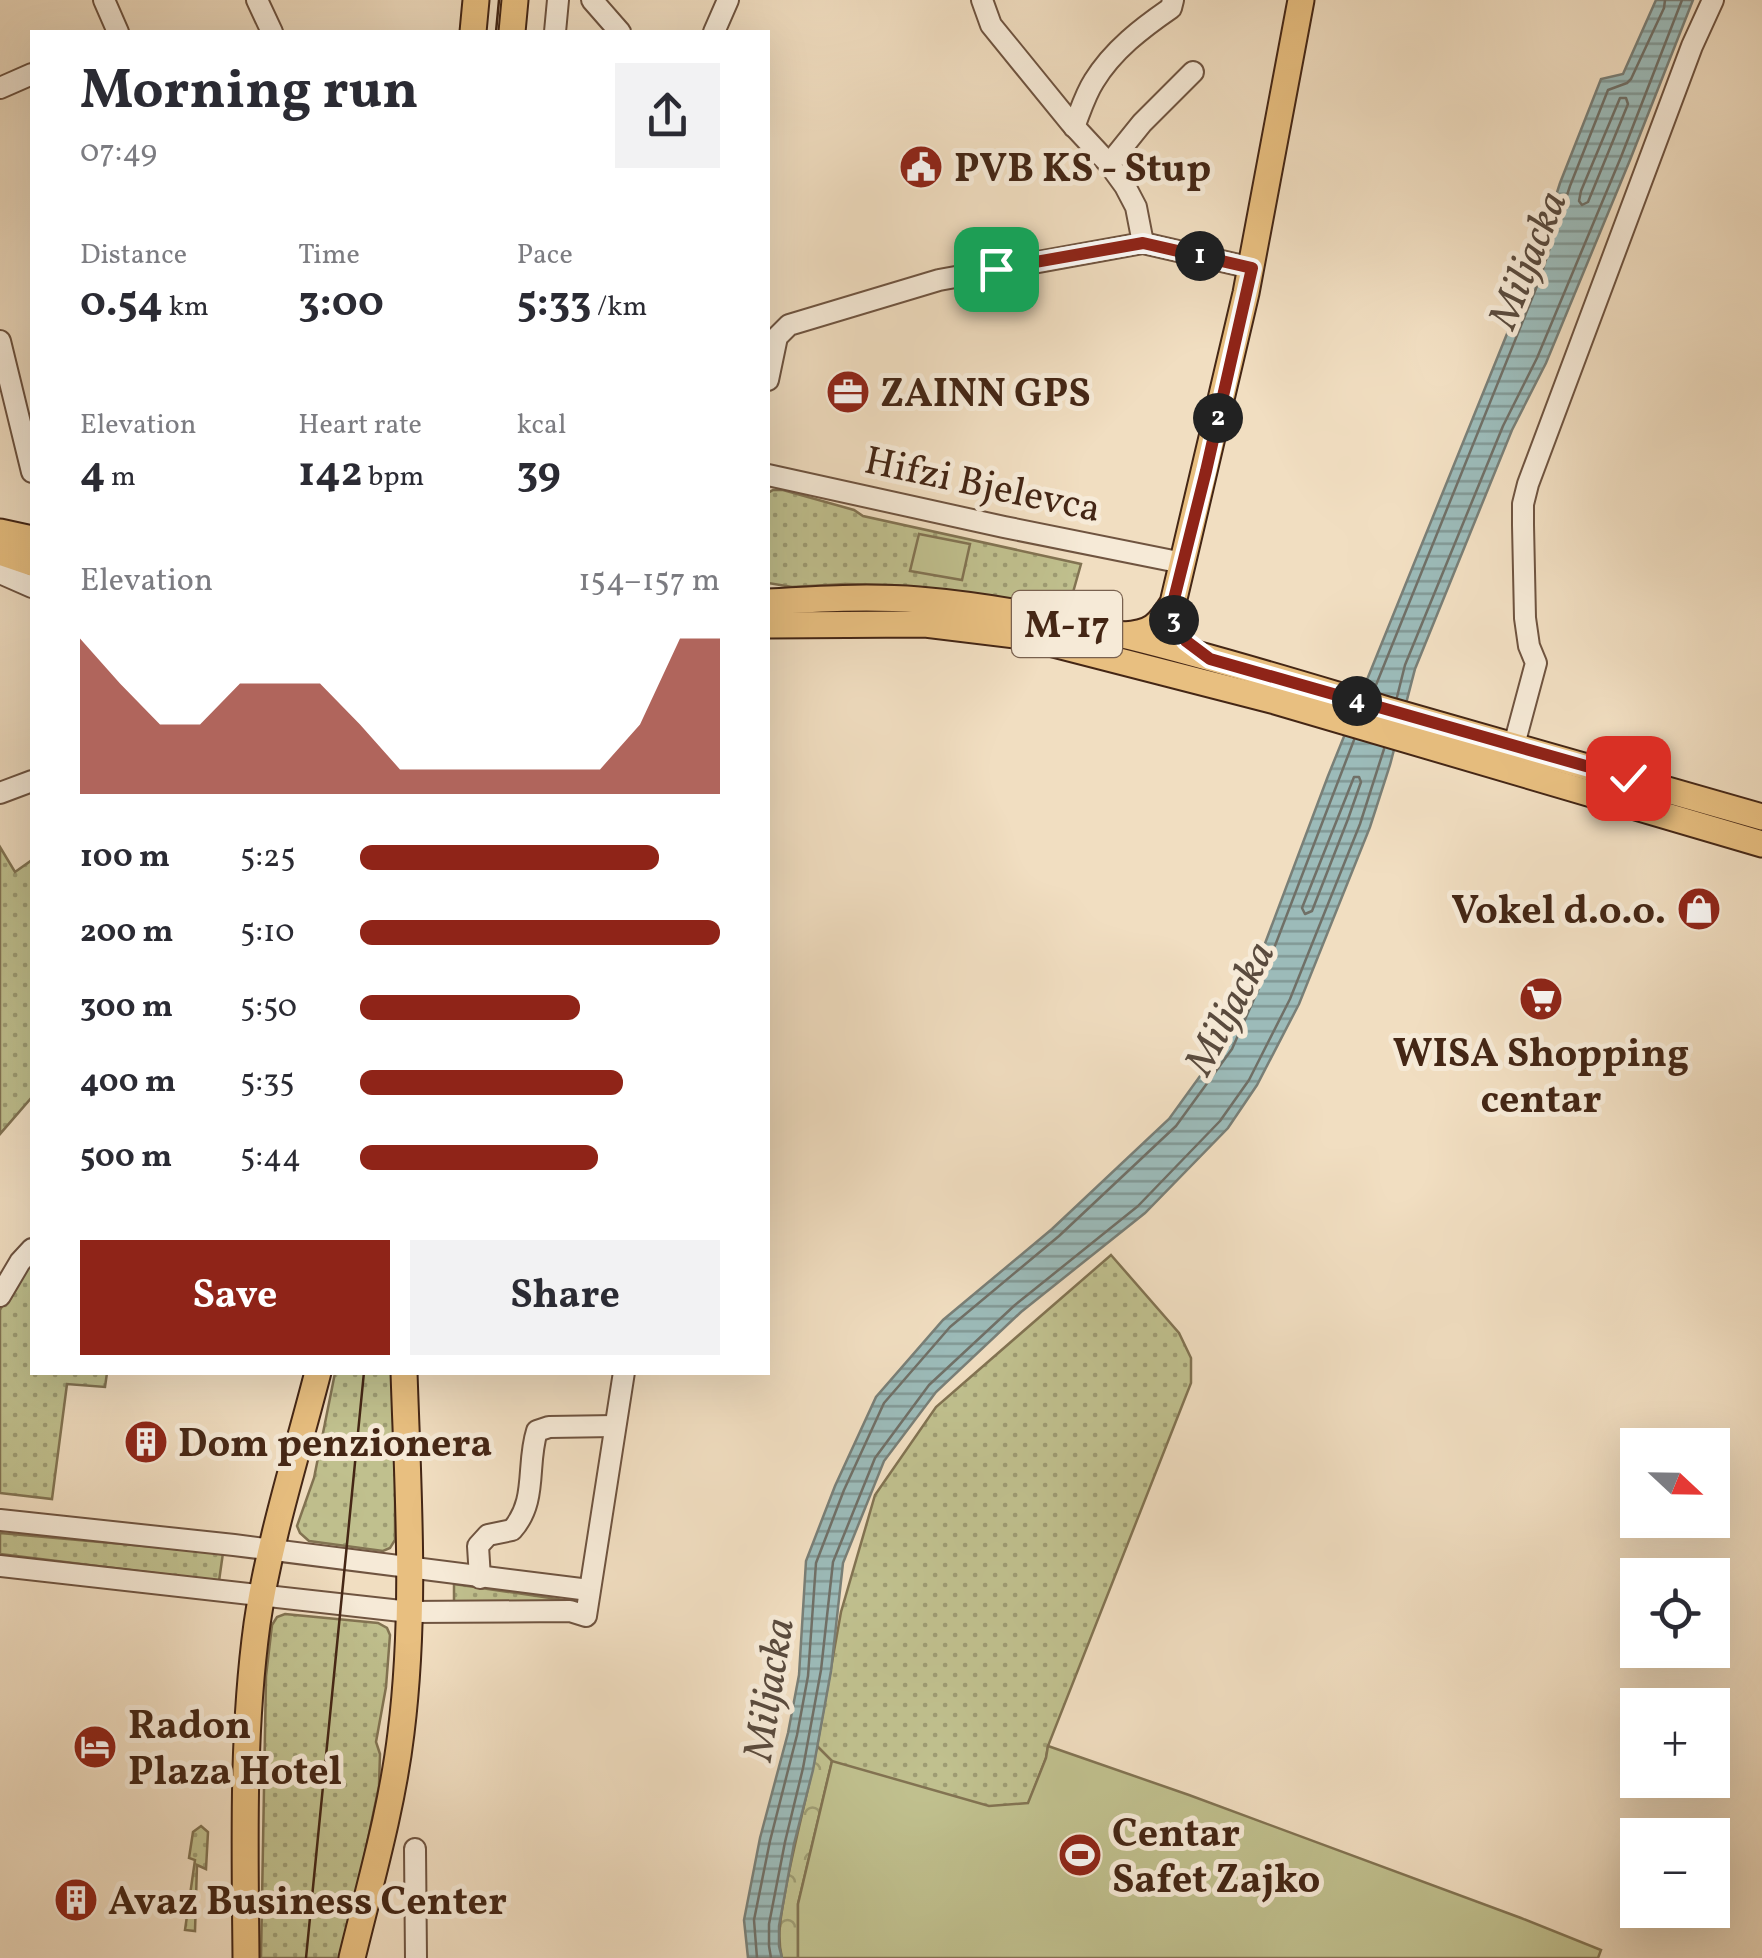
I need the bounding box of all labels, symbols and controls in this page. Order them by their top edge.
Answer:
text: Morning run [80,55,419,131]
button: share [615,63,720,168]
text: 07:49 [80,131,157,175]
place label: PVB KS - Stup [954,143,1211,199]
public building icon: PVB KS - Stup [898,144,944,190]
water label: Miljacka [1475,183,1584,340]
pin [954,227,1039,312]
pin: 1 [1175,231,1225,281]
text: Distance [80,236,187,275]
text: Time [298,236,360,275]
text: Pace [517,236,573,275]
text: 1 [1194,236,1206,275]
icon: arrive [969,242,1024,297]
text: 0.54 [80,275,163,334]
text: 3:00 [298,275,384,334]
text: 5:33 [517,275,592,334]
text: km [163,288,209,327]
text: /km [592,288,647,327]
place label: ZAINN GPS [880,368,1091,424]
office icon: ZAINN GPS [825,369,871,415]
pin: 2 [1193,393,1243,443]
text: 2 [1211,398,1225,437]
text: Elevation [80,406,196,445]
text: Heart rate [298,406,422,445]
text: kcal [517,406,566,445]
street label: Hifzi Bjelevca [859,435,1105,539]
text: 4 [80,445,105,504]
text: 142 [298,445,363,504]
text: 39 [517,445,561,504]
text: m [105,458,136,497]
text: bpm [363,458,424,497]
text: Elevation [80,560,213,604]
text: 154–157 m [578,560,720,604]
road number: M-17 [1012,591,1122,657]
pin: 3 [1149,595,1199,645]
text: 3 [1167,600,1181,639]
pin: 4 [1332,676,1382,726]
text: 4 [1349,681,1365,720]
pin [1586,736,1671,821]
icon: check [1601,751,1656,806]
text: 100 m [80,836,170,880]
text: 5:25 [240,836,296,880]
place label: Vokel d.o.o. [1451,885,1666,941]
shop icon: Vokel d.o.o. [1676,886,1722,932]
text: 200 m [80,911,174,955]
text: 5:10 [240,911,295,955]
water label: Miljacka [1171,932,1292,1088]
supermarket icon: WISA Shopping centar [1518,976,1564,1022]
text: 300 m [80,986,173,1030]
text: 5:50 [240,986,297,1030]
place label: WISA Shopping centar [1393,1028,1689,1130]
text: 400 m [80,1061,176,1105]
text: 5:35 [240,1061,295,1105]
text: 500 m [80,1136,172,1180]
text: 5:44 [240,1136,301,1180]
button: Save [80,1240,390,1355]
button: Share [410,1240,720,1355]
place label: Dom penzionera [178,1418,492,1474]
building icon: Dom penzionera [123,1419,169,1465]
north arrow [1620,1428,1730,1538]
map controls [1620,1428,1730,1928]
button: locate [1620,1558,1730,1668]
water label: Miljacka [731,1614,812,1767]
button: + [1620,1688,1730,1798]
place label: Radon Plaza Hotel [128,1700,342,1802]
hotel icon: Radon Plaza Hotel [72,1724,118,1770]
place label: Centar Safet Zajko [1112,1808,1320,1910]
button: − [1620,1818,1730,1928]
sports icon: Centar Safet Zajko [1057,1832,1103,1878]
place label: Avaz Business Center [108,1876,507,1932]
building icon: Avaz Business Center [53,1877,99,1923]

